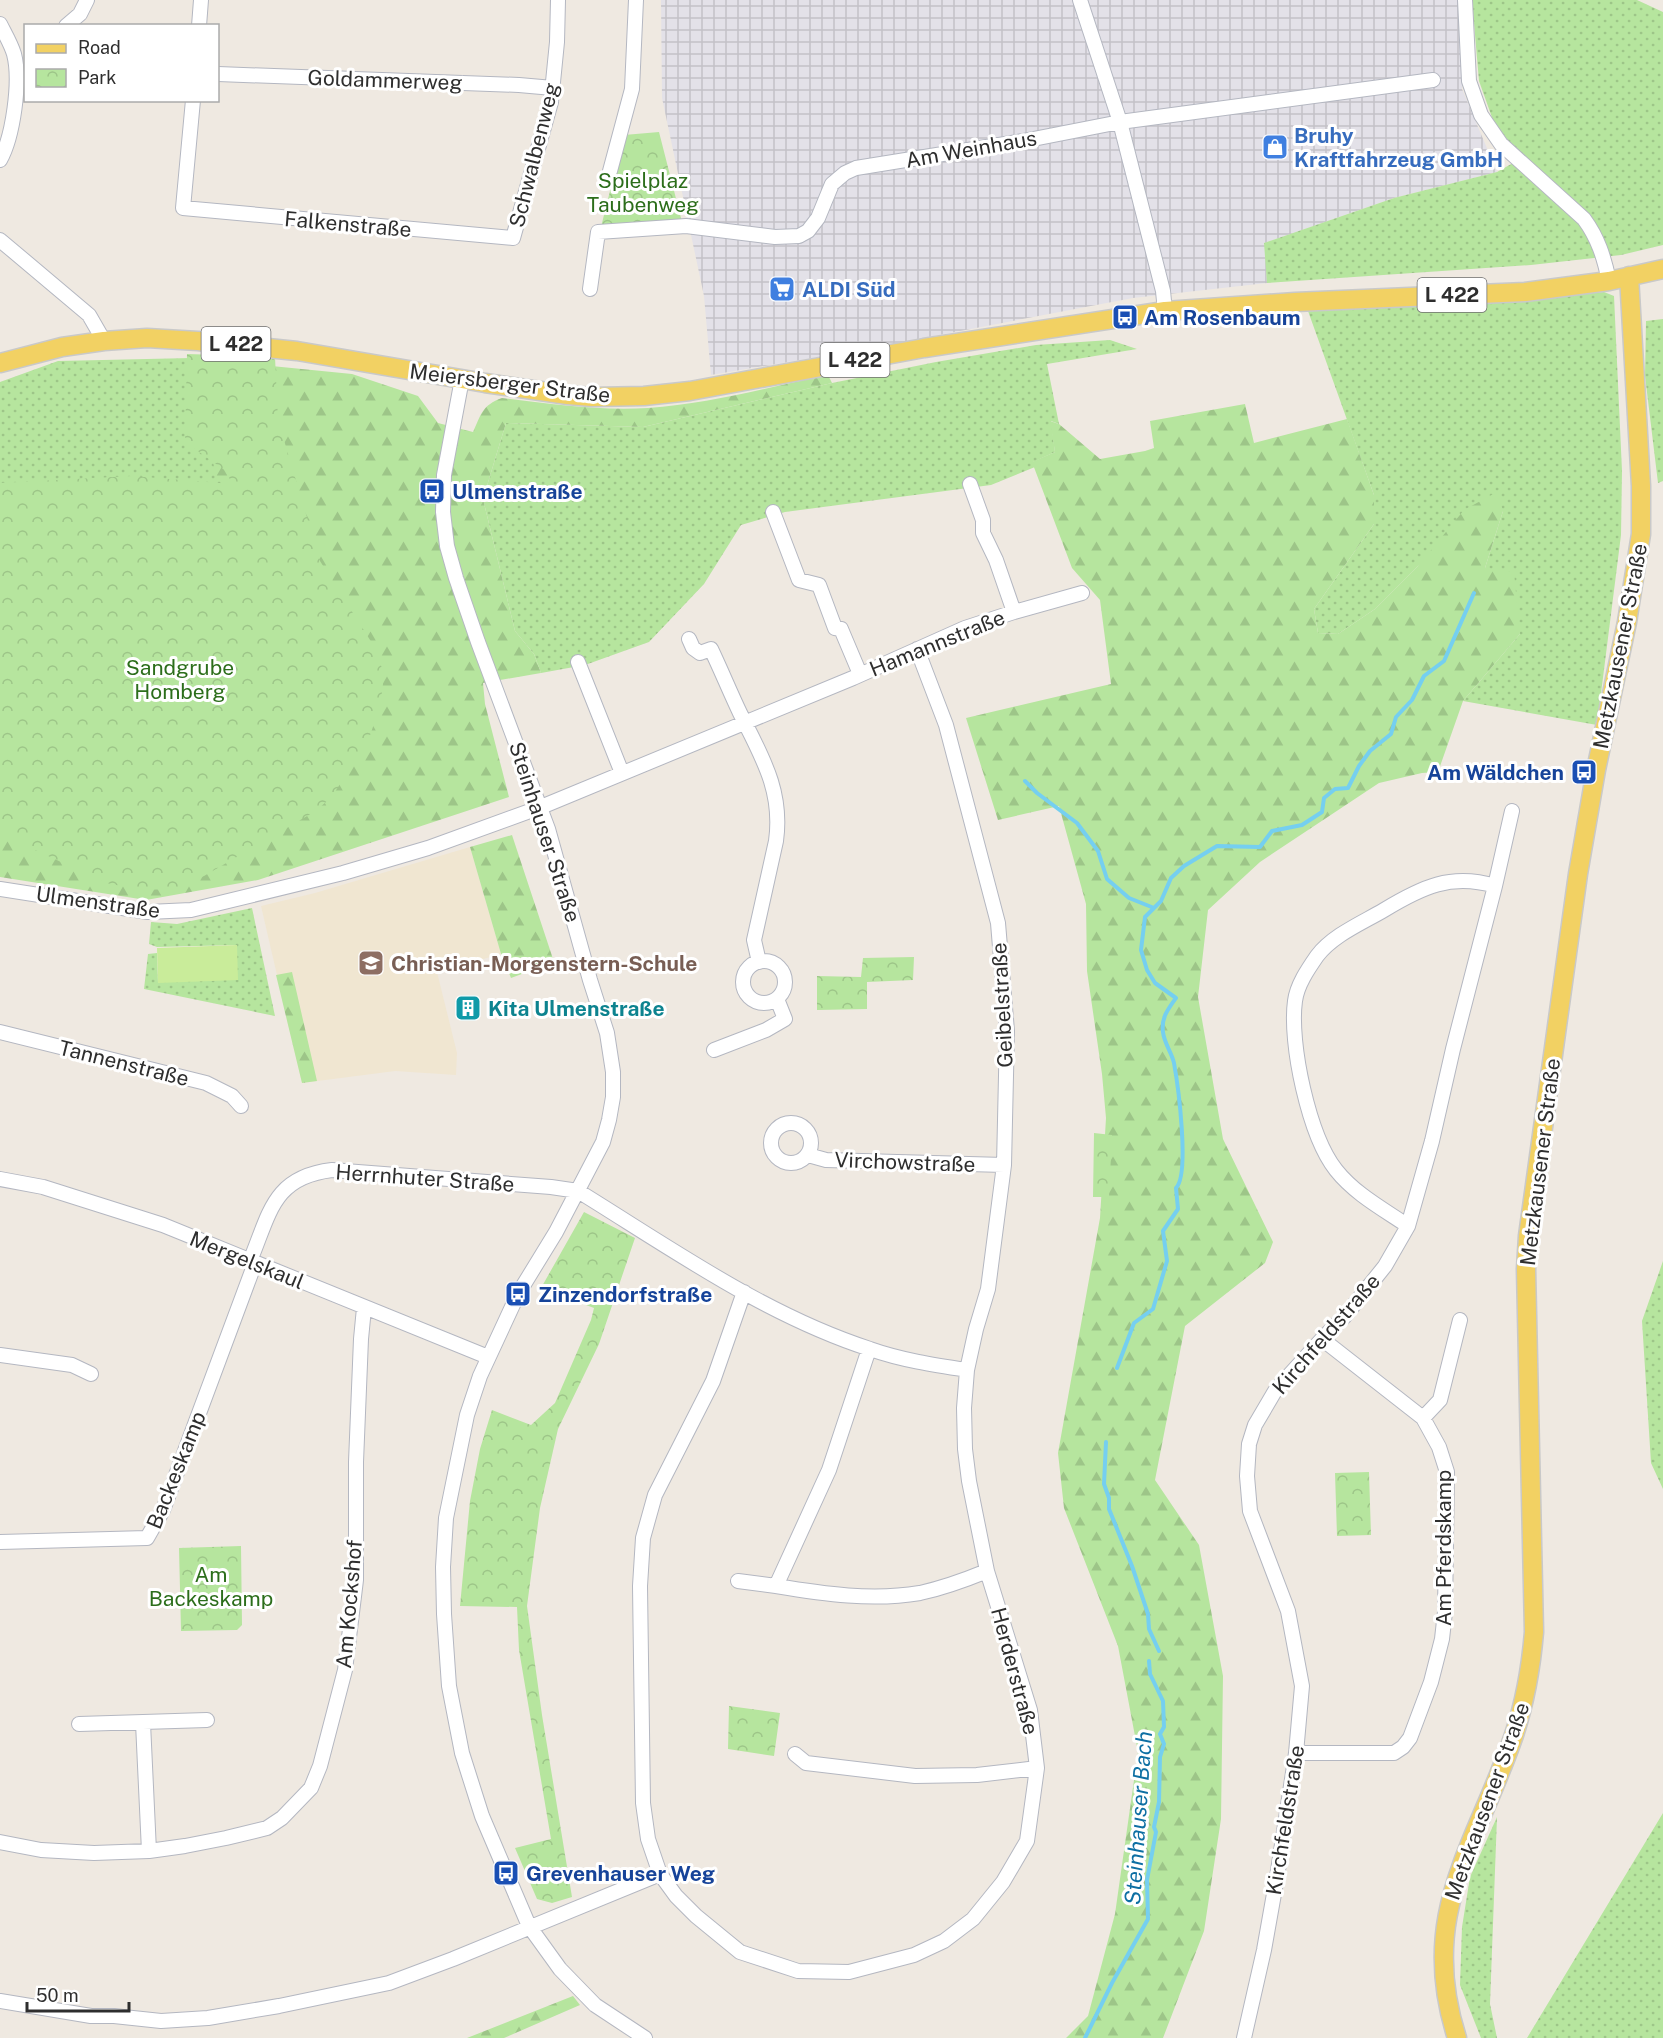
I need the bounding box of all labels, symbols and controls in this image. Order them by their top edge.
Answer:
legend [24,24,219,102]
text: Road [78,37,121,58]
street label: Goldammerweg [307,65,463,95]
text: Park [78,67,116,88]
street label: Schwalbenweg [504,80,564,230]
place label: Bruhy Kraftfahrzeug GmbH [1294,123,1503,172]
street label: Am Weinhaus [904,125,1038,173]
shop icon: Bruhy Kraftfahrzeug GmbH [1260,132,1290,162]
park label: Spielplaz Taubenweg [587,168,699,217]
street label: Falkenstraße [283,206,413,242]
supermarket icon: ALDI Süd [767,274,797,304]
place label: ALDI Süd [802,277,896,302]
road number: L 422 [1418,278,1486,312]
bus stop icon: Am Rosenbaum [1110,302,1140,332]
place label: Am Rosenbaum [1144,305,1301,330]
road number: L 422 [202,327,270,361]
road number: L 422 [820,343,890,377]
street label: Meiersberger Straße [408,358,612,408]
bus stop icon: Ulmenstraße [417,476,447,506]
place label: Ulmenstraße [452,479,583,504]
street label: Metzkausener Straße [1588,541,1652,751]
street label: Hamannstraße [866,604,1008,682]
park label: Sandgrube Homberg [126,655,234,704]
street label: Steinhauser Straße [504,739,586,925]
bus stop icon: Am Wäldchen [1569,757,1599,787]
place label: Am Wäldchen [1427,760,1564,785]
street label: Ulmenstraße [34,881,162,923]
street label: Geibelstraße [986,942,1018,1068]
school or university icon: Christian-Morgenstern-Schule [356,948,386,978]
place label: Christian-Morgenstern-Schule [391,951,697,976]
building icon: Kita Ulmenstraße [453,993,483,1023]
place label: Kita Ulmenstraße [488,996,665,1021]
street label: Tannenstraße [56,1035,192,1091]
street label: Metzkausener Straße [1515,1057,1565,1267]
street label: Virchowstraße [834,1147,976,1177]
street label: Herrnhuter Straße [335,1159,515,1197]
street label: Mergelskaul [186,1226,308,1294]
street label: Kirchfeldstraße [1267,1269,1385,1399]
bus stop icon: Zinzendorfstraße [503,1279,533,1309]
place label: Zinzendorfstraße [538,1282,712,1307]
street label: Backeskamp [141,1408,211,1532]
street label: Am Pferdskamp [1431,1470,1456,1626]
street label: Am Kockshof [331,1539,367,1669]
park label: Am Backeskamp [149,1562,273,1611]
street label: Herderstraße [986,1605,1044,1737]
street label: Metzkausener Straße [1440,1699,1534,1903]
water label: Steinhauser Bach [1119,1730,1157,1906]
street label: Kirchfeldstraße [1261,1743,1309,1897]
bus stop icon: Grevenhauser Weg [491,1858,521,1888]
place label: Grevenhauser Weg [526,1861,715,1886]
scale bar [27,1975,129,2013]
text: 50 m [36,1985,79,2006]

